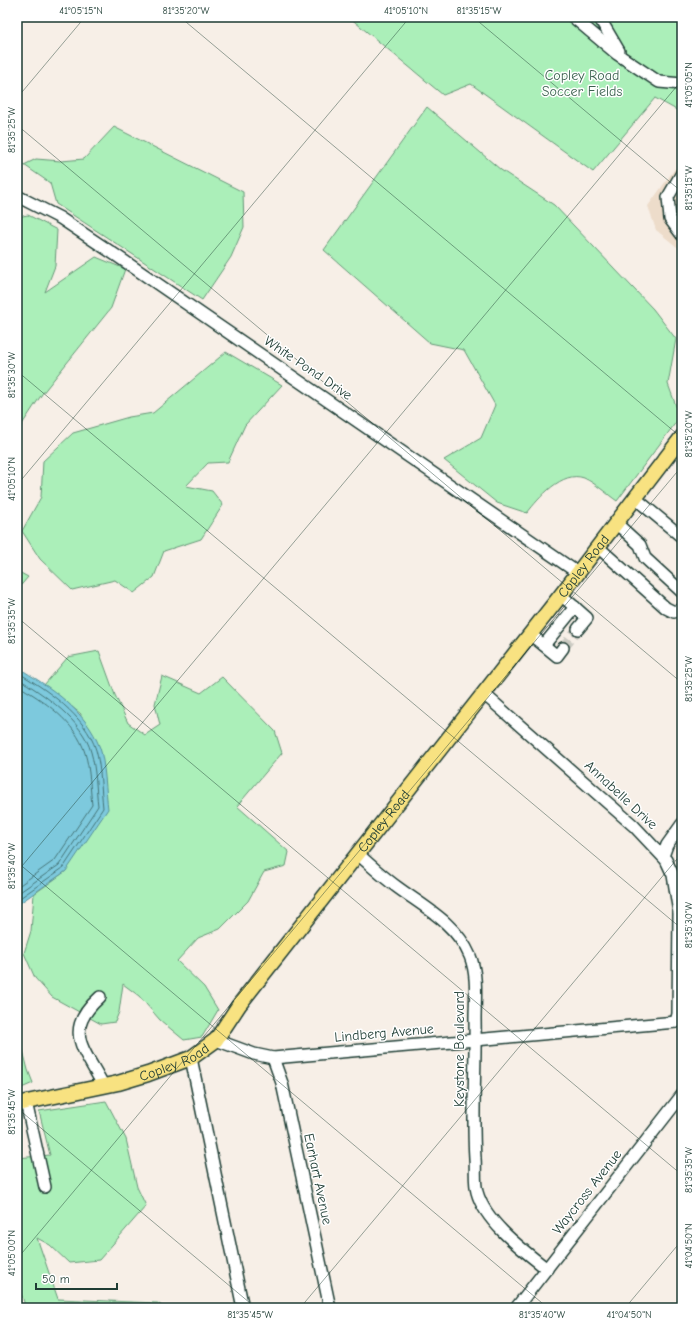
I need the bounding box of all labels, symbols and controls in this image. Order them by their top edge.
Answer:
text: 41°05'15"N [59,5,103,17]
text: 81°35'20"W [163,5,210,17]
text: 41°05'10"N [384,5,428,17]
text: 81°35'15"W [457,5,502,17]
text: 41°05'05"N [683,62,695,108]
park label: Copley Road Soccer Fields [542,67,622,100]
text: 81°35'25"W [6,107,18,153]
text: 81°35'15"W [683,165,695,210]
street label: White Pond Drive [261,332,355,404]
text: 81°35'30"W [6,351,18,398]
text: 81°35'20"W [683,410,695,457]
text: 41°05'10"N [6,457,18,501]
street label: Copley Road [554,531,613,601]
text: 81°35'35"W [6,598,18,644]
text: 81°35'25"W [683,656,695,702]
street label: Annabelle Drive [581,757,661,833]
street label: Copley Road [354,786,413,856]
text: 81°35'40"W [6,842,18,889]
text: 81°35'30"W [683,901,695,948]
street label: Keystone Boulevard [451,991,468,1107]
street label: Lindberg Avenue [334,1020,434,1046]
street label: Copley Road [137,1039,212,1085]
text: 81°35'45"W [6,1089,18,1135]
street label: Earhart Avenue [300,1132,336,1226]
street label: Waycross Avenue [549,1146,625,1238]
text: 81°35'35"W [683,1147,695,1193]
text: 41°04'50"N [683,1224,695,1269]
text: 41°05'00"N [6,1230,18,1276]
scale bar [36,1265,117,1291]
text: 50 m [42,1272,70,1286]
text: 81°35'45"W [227,1309,273,1321]
text: 81°35'40"W [519,1309,566,1321]
text: 41°04'50"N [607,1309,652,1321]

